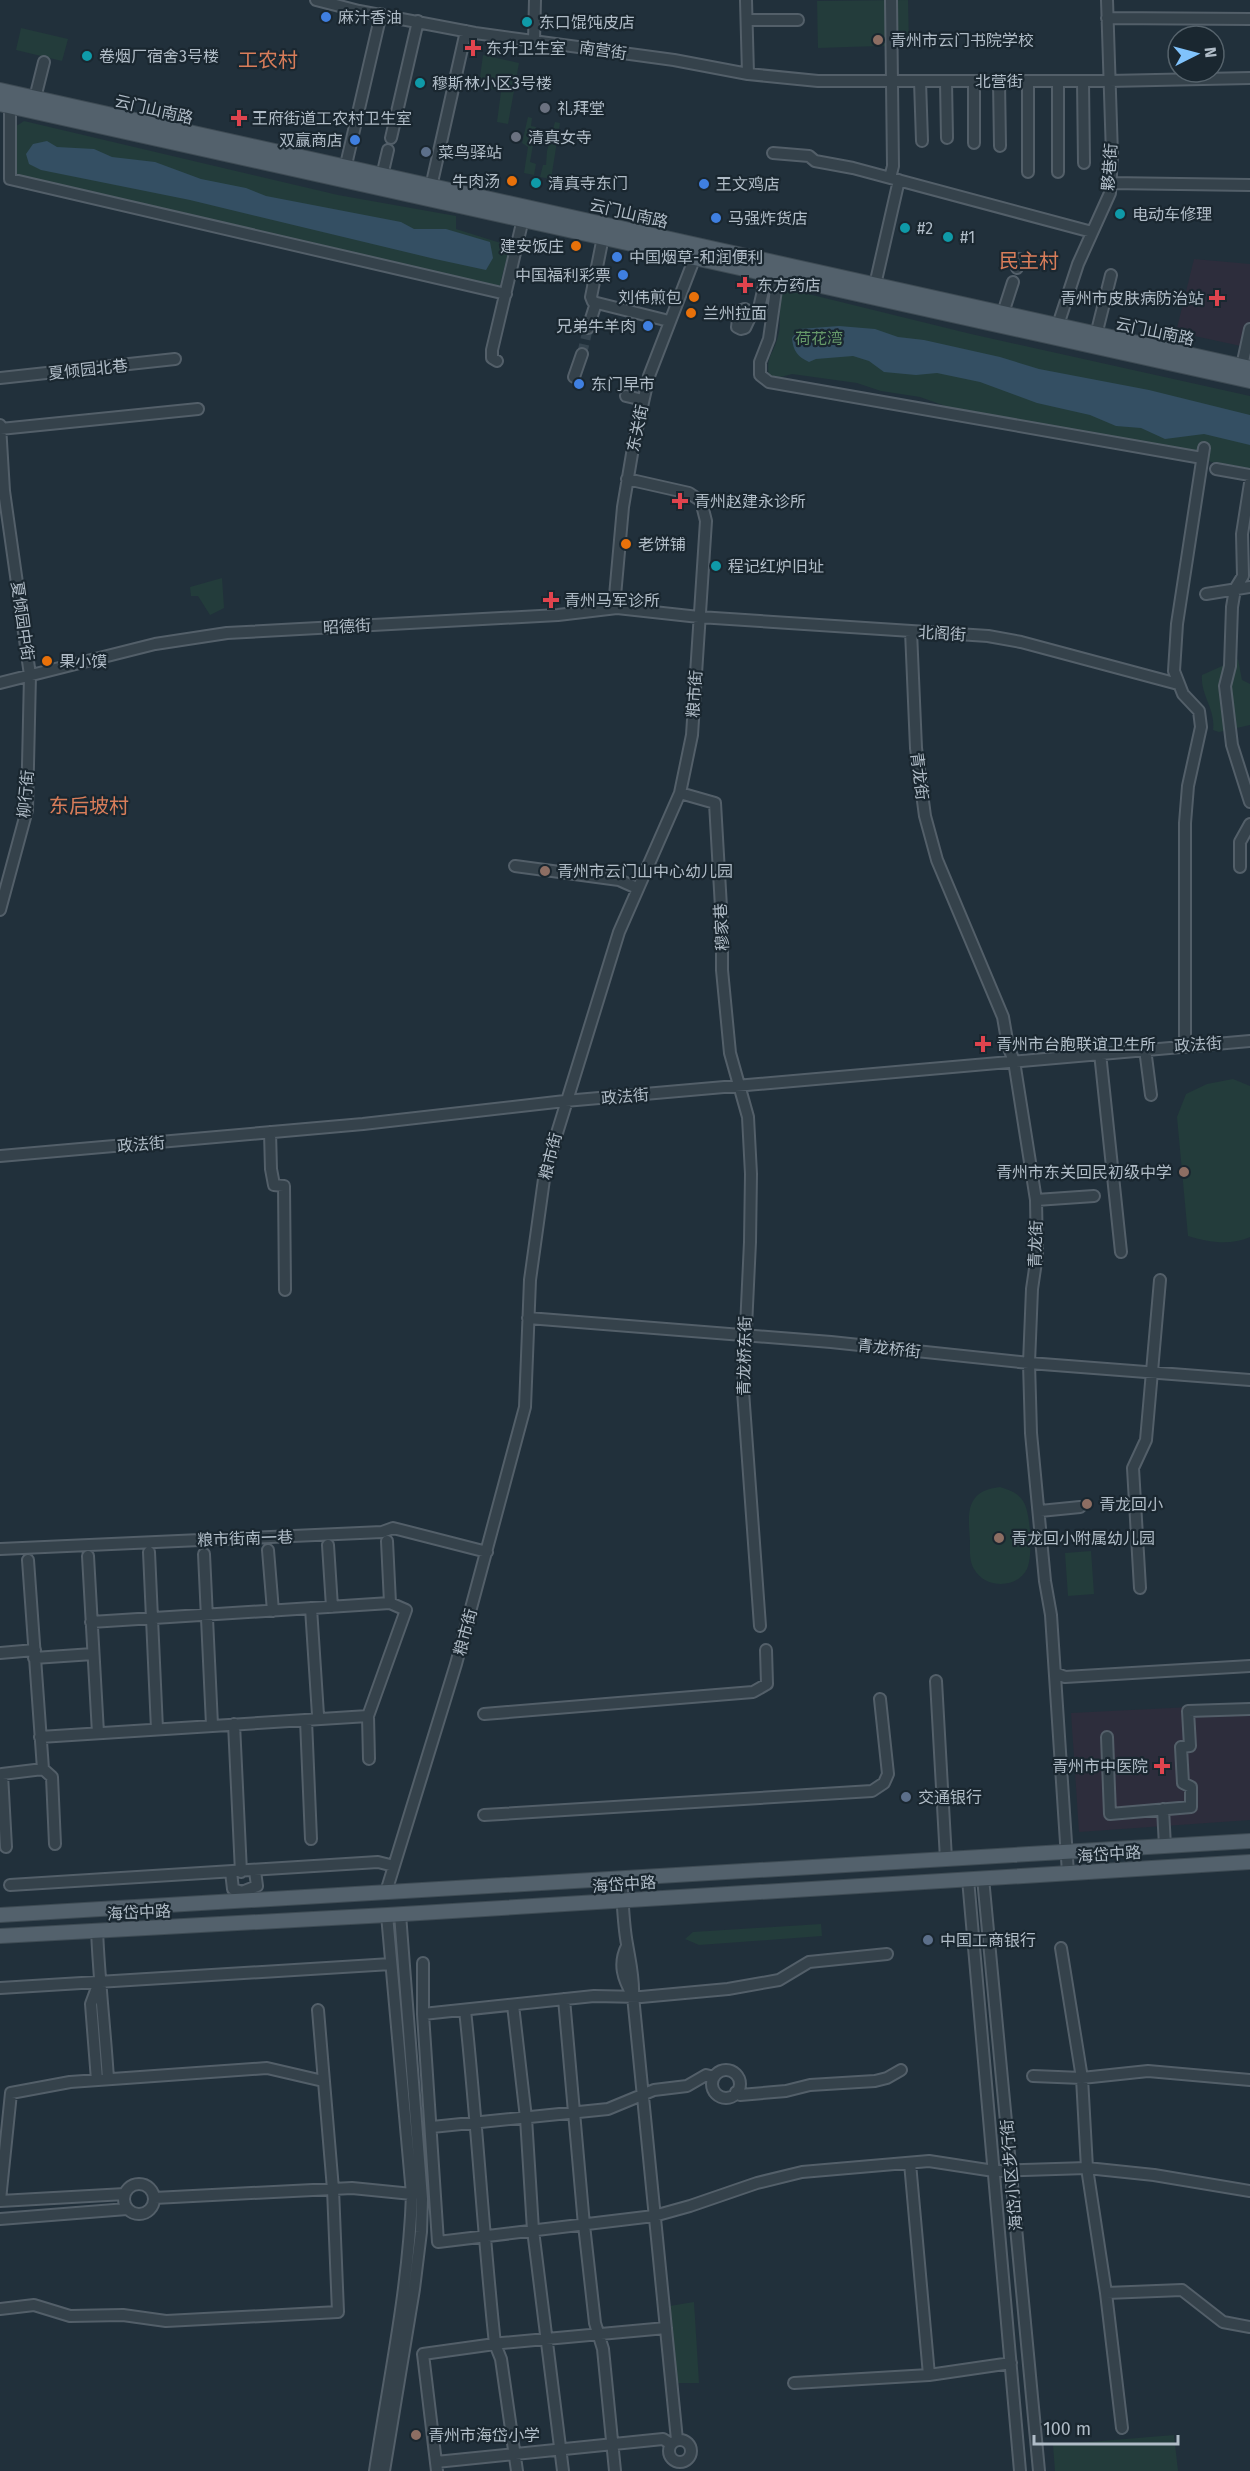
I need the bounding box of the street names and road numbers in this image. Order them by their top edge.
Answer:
street label: 南营街 [578,38,628,63]
street label: 北营街 [975,72,1023,91]
street label: 云门山南路 [113,91,195,128]
street label: 夥巷街 [1098,142,1121,192]
street label: 云门山南路 [588,195,670,232]
street label: 云门山南路 [1114,314,1196,349]
street label: 夏倾园北巷 [47,356,129,383]
street label: 东关街 [623,403,652,454]
street label: 夏倾园中街 [8,580,37,662]
street label: 昭德街 [323,616,371,637]
street label: 北阁街 [918,623,966,644]
street label: 粮市街 [683,669,706,719]
street label: 青龙街 [907,751,932,801]
street label: 柳行街 [14,769,37,819]
street label: 穆家巷 [711,903,732,951]
street label: 政法街 [1173,1033,1223,1056]
street label: 政法街 [600,1085,650,1108]
street label: 粮市街 [535,1131,566,1182]
street label: 政法街 [116,1133,166,1156]
street label: 青龙街 [1025,1220,1046,1268]
street label: 青龙桥东街 [734,1316,755,1396]
street label: 青龙桥街 [856,1336,922,1361]
street label: 粮市街南一巷 [197,1527,293,1550]
street label: 粮市街 [450,1606,481,1658]
street label: 海岱中路 [1076,1843,1142,1866]
street label: 海岱中路 [591,1873,657,1896]
street label: 海岱中路 [107,1901,171,1924]
street label: 海岱小区步行街 [997,2118,1026,2232]

